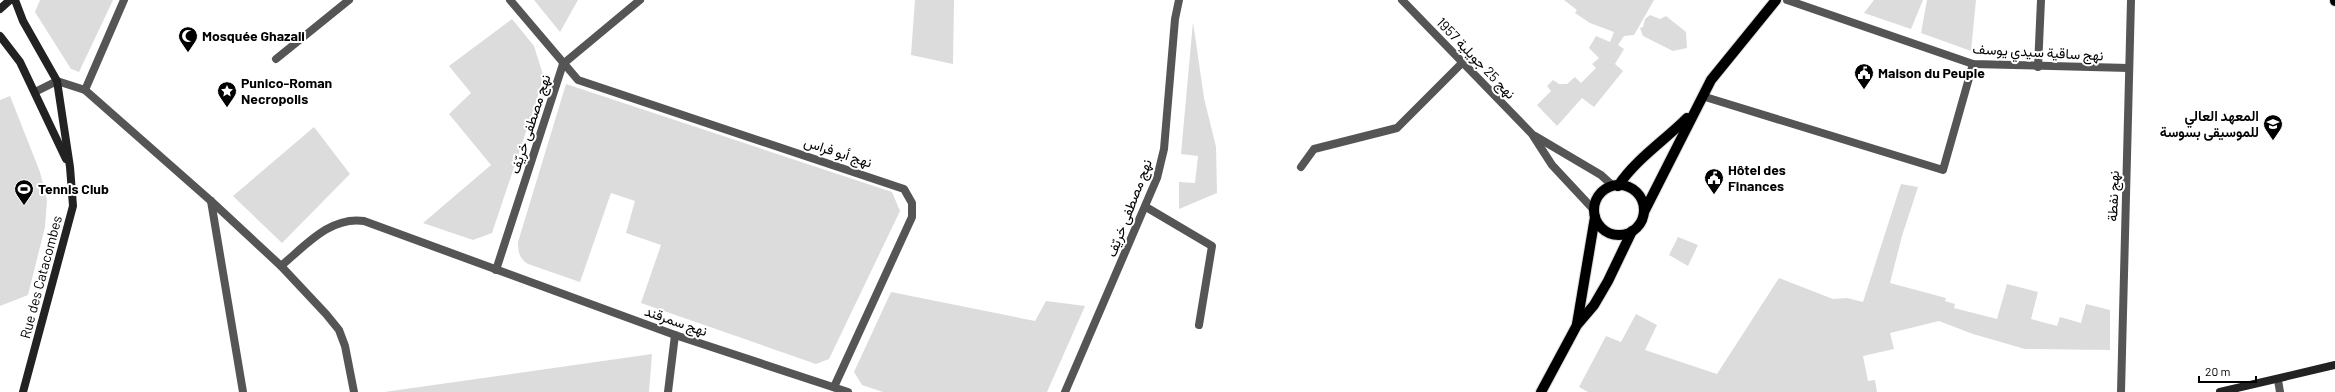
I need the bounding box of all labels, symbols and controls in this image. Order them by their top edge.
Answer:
street label: نهج 25 جويلية 1957 [1431,13,1519,104]
mosque icon: Mosquée Ghazali [177,25,199,53]
place label: Mosquée Ghazali [202,27,305,44]
street label: نهج ساقية سيدي يوسف [1972,40,2104,67]
public building icon: Maison du Peuple [1853,62,1875,90]
place label: Maison du Peuple [1878,64,1985,81]
street label: نهج مصطفى خريّف [505,72,556,177]
place label: Punico-Roman Necropolis [241,74,332,107]
place icon: Punico-Roman Necropolis [216,80,238,108]
place label: المعهد العالي للموسيقى بسوسة [2160,107,2259,141]
school or university icon: المعهد العالي للموسيقى بسوسة [2262,113,2284,141]
street label: نهج أبو فراس [801,133,874,173]
street label: نهج مصطفى خريّف [1102,157,1158,260]
place label: Hôtel des Finances [1728,161,1786,194]
public building icon: Hôtel des Finances [1703,167,1725,195]
street label: نهج نفطة [2103,170,2125,222]
sports icon: Tennis Club [13,178,35,206]
place label: Tennis Club [38,180,109,197]
street label: Rue des Catacombes [16,213,65,340]
street label: نهج سمرقند [641,302,710,342]
scale bar [2199,358,2256,384]
text: 20 m [2205,364,2231,378]

